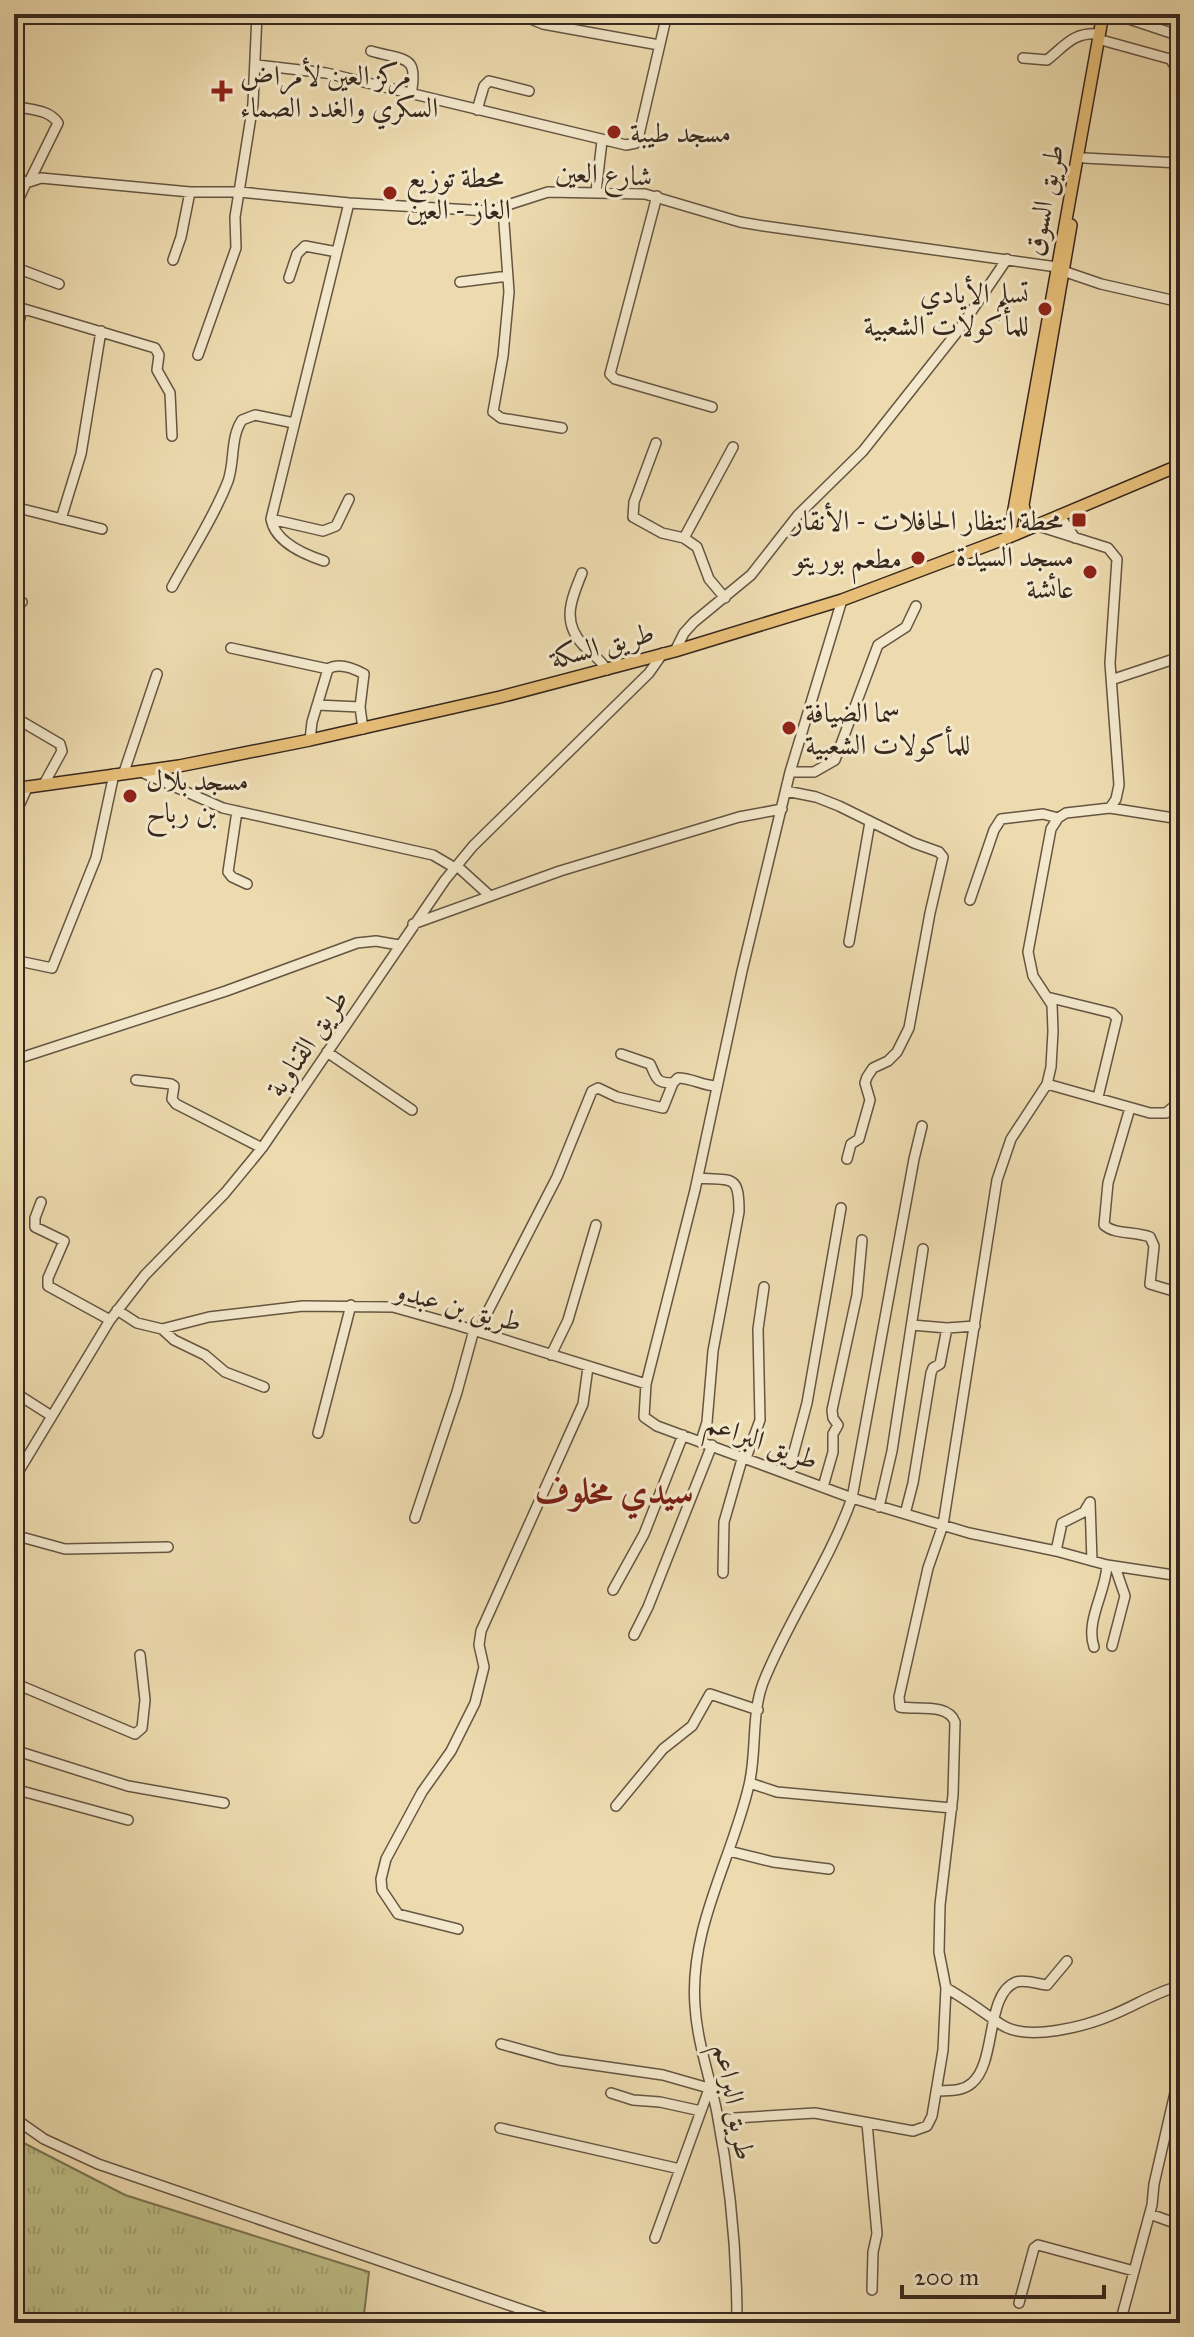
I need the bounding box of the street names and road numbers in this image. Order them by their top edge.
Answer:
street label: طريق السوق [1016,141,1072,259]
street label: شارع العين [554,154,653,200]
street label: طريق السكة [544,614,658,676]
street label: طريق القناوية [258,982,356,1104]
street label: طريق بن عبدو [389,1272,526,1340]
street label: طريق البراعم [698,1404,823,1486]
street label: طريق البراعم [698,2041,763,2165]

